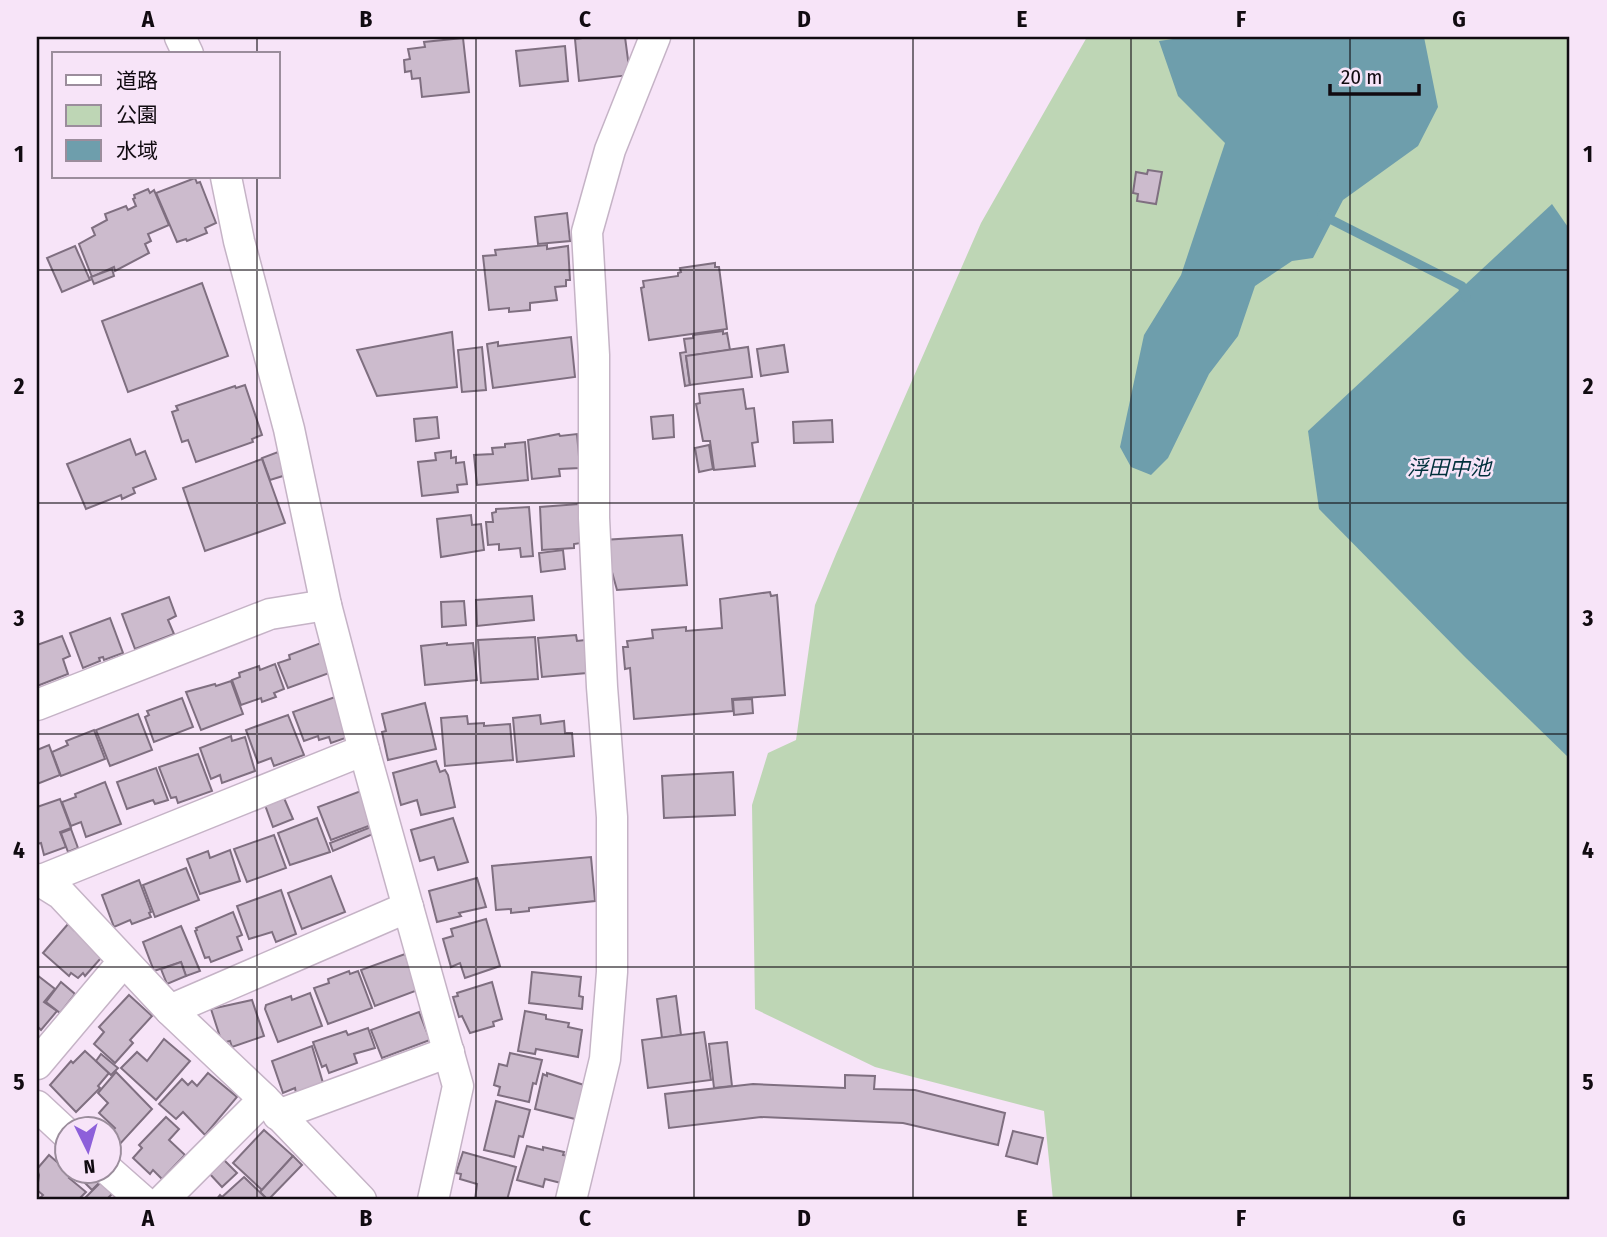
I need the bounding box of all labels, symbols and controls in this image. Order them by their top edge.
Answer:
text: A [141,5,155,33]
text: B [360,5,373,33]
text: C [579,5,591,33]
text: D [797,5,811,33]
text: E [1017,5,1028,33]
text: F [1236,5,1246,33]
text: G [1452,5,1466,33]
legend [52,52,280,178]
scale bar [1330,52,1420,96]
text: 20 m [1341,64,1382,90]
text: 道路 [116,68,158,94]
text: 公園 [116,102,158,128]
text: 水域 [116,138,158,164]
text: 1 [14,140,24,168]
text: 1 [1583,140,1593,168]
text: 2 [13,372,25,400]
text: 2 [1582,372,1594,400]
water label: 浮田中池 [1407,455,1493,481]
text: 3 [13,604,25,632]
text: 3 [1582,604,1594,632]
text: 4 [13,836,25,864]
text: 4 [1582,836,1594,864]
text: 5 [13,1068,25,1096]
text: 5 [1582,1068,1594,1096]
north arrow [52,1114,122,1184]
text: N [83,1154,96,1178]
text: A [141,1204,155,1232]
text: B [360,1204,373,1232]
text: C [579,1204,591,1232]
text: D [797,1204,811,1232]
text: E [1017,1204,1028,1232]
text: F [1236,1204,1246,1232]
text: G [1452,1204,1466,1232]

